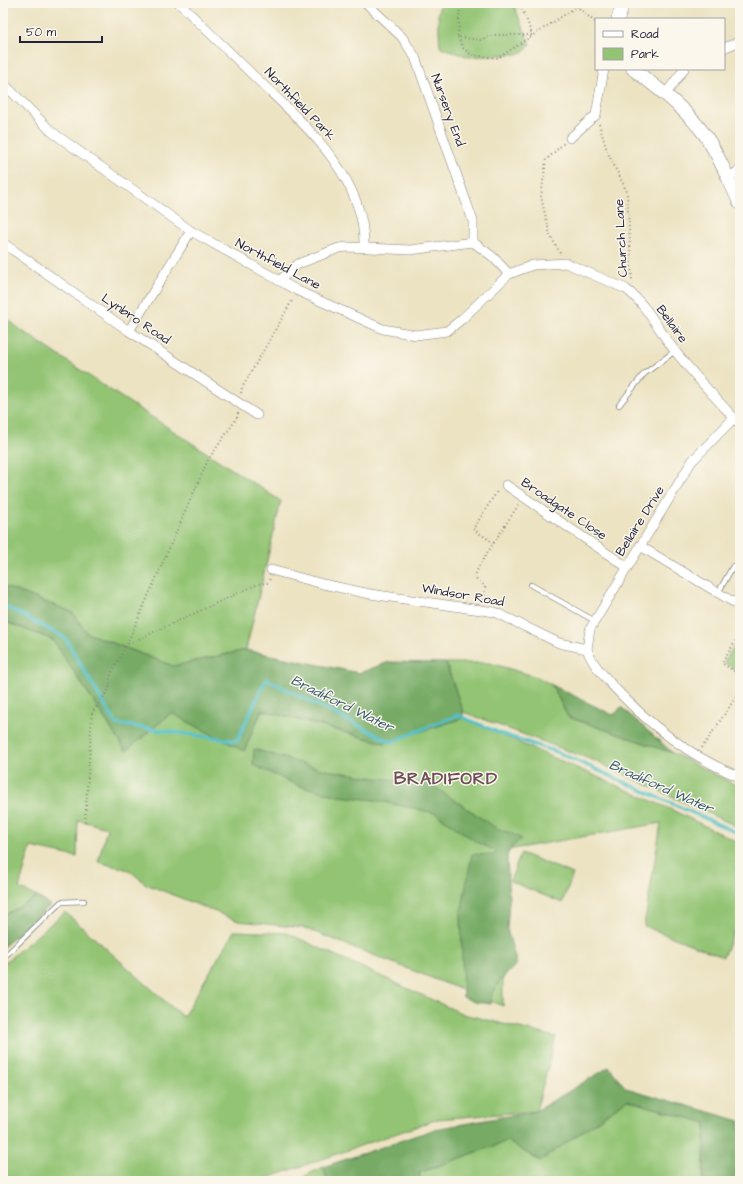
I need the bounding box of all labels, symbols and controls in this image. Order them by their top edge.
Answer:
scale bar [20,18,102,44]
legend [595,18,725,70]
text: 50 m [26,24,57,41]
text: Road [631,26,659,43]
text: Park [631,46,659,63]
street label: Northfield Park [261,64,339,144]
street label: Nursery End [426,71,470,149]
street label: Church Lane [610,198,632,278]
street label: Northfield Lane [232,234,324,294]
street label: Lynbro Road [97,289,174,350]
street label: Bellaire [652,301,692,347]
street label: Broadgate Close [517,474,610,545]
street label: Bellaire Drive [611,482,669,560]
street label: Windsor Road [420,579,506,611]
water label: Bradiford Water [287,670,398,738]
water label: Bradiford Water [606,755,717,819]
district label: BRADIFORD [394,767,498,791]

